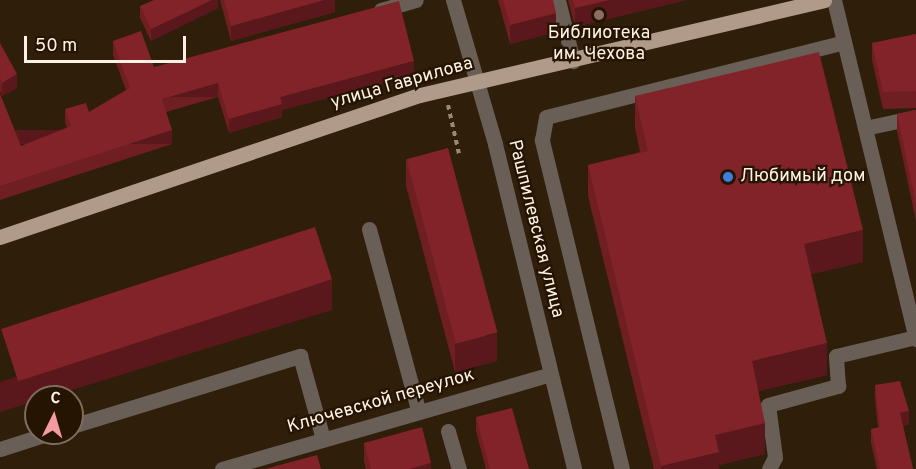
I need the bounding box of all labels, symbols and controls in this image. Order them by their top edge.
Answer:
marker: Библиотека им. Чехова [592,8,606,22]
scale bar [27,24,189,62]
place label: Библиотека им. Чехова [548,24,650,66]
text: 50 m [35,35,77,58]
street label: улица Гаврилова [329,53,475,115]
street label: Рашпилевская улица [502,138,568,320]
place label: Любимый дом [740,166,865,188]
marker: Любимый дом [721,170,735,184]
street label: Ключевской переулок [285,365,477,439]
north arrow [24,385,84,445]
text: С [49,389,61,409]

